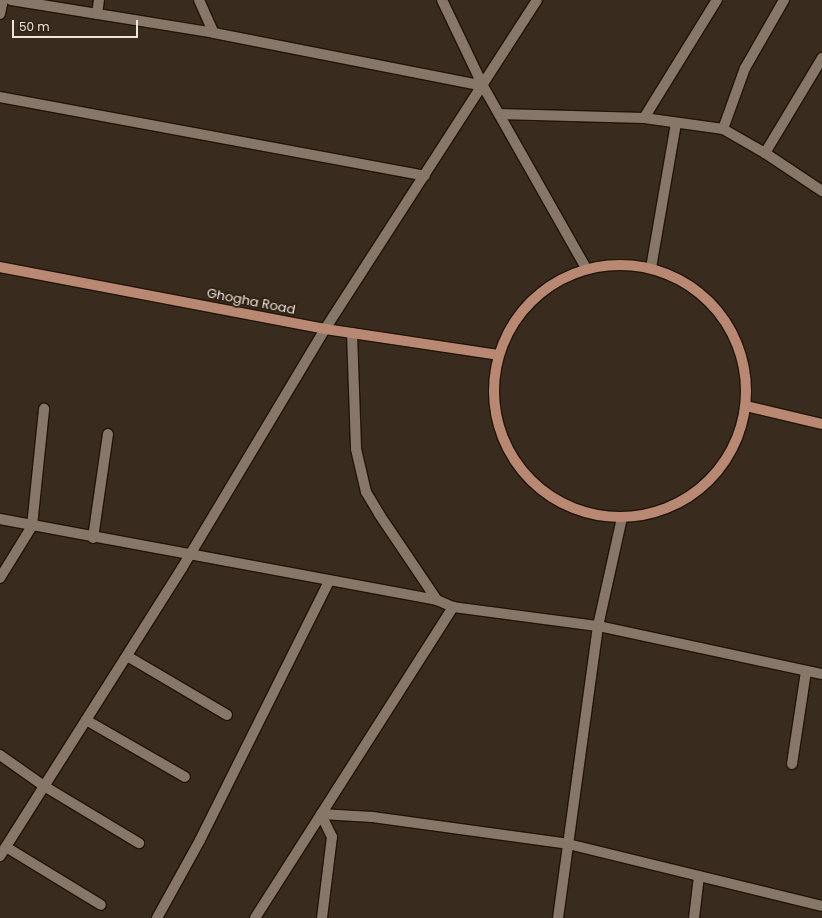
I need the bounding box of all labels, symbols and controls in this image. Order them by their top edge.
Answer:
scale bar [14,12,140,38]
text: 50 m [19,18,50,35]
street label: Ghogha Road [205,286,297,318]

